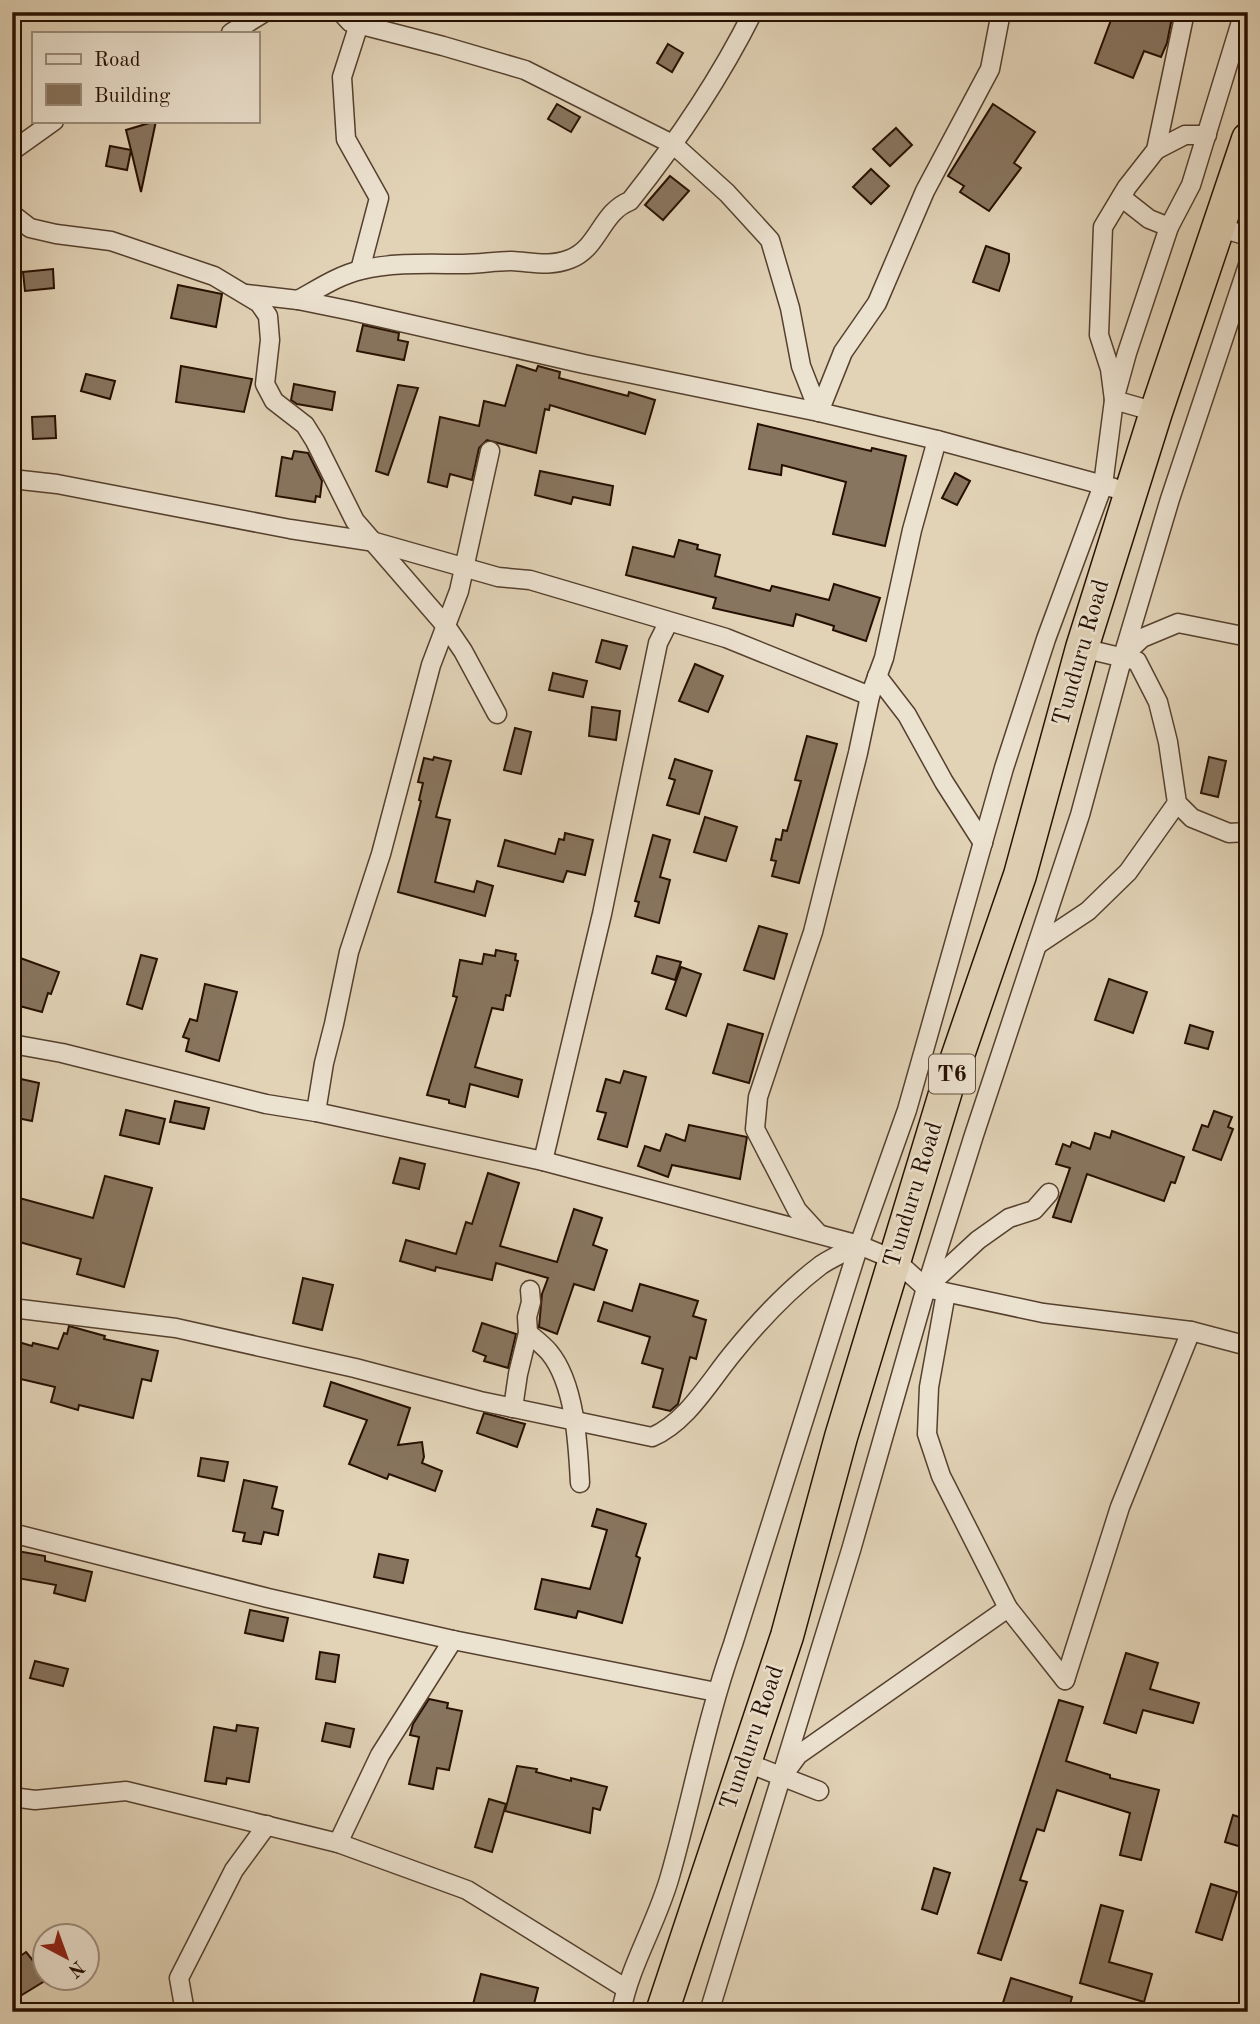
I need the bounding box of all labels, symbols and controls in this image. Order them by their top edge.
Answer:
legend [32,32,259,122]
text: Road [94,50,141,71]
text: Building [94,86,171,107]
street label: Tunduru Road [1050,577,1114,729]
road number: T6 [929,1054,975,1093]
street label: Tunduru Road [880,1119,948,1271]
street label: Tunduru Road [717,1663,789,1813]
north arrow [32,1923,102,1993]
text: N [63,1956,87,1980]

